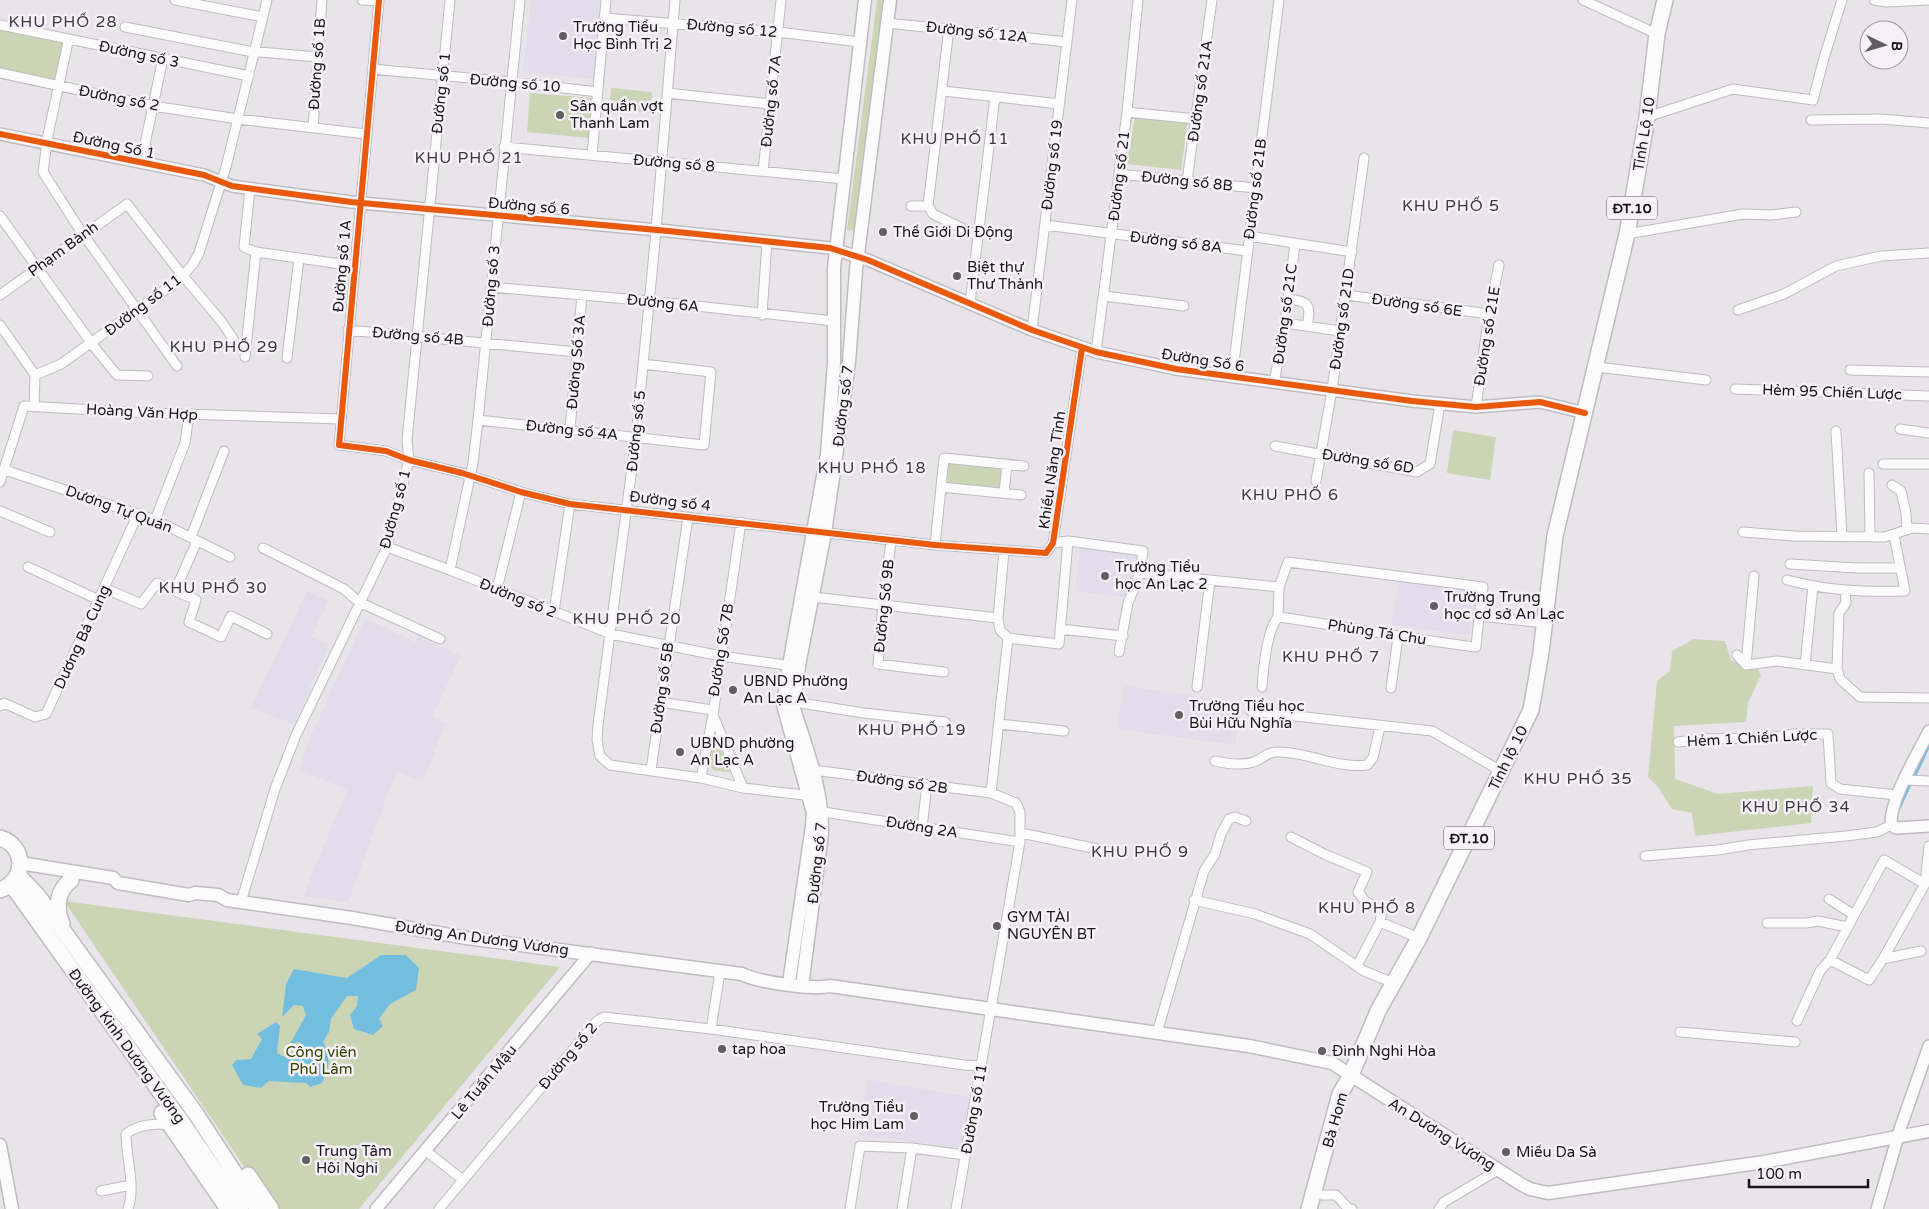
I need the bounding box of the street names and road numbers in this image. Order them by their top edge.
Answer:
street label: Đường số 12 [686,15,778,41]
street label: Đường số 1B [305,17,329,111]
street label: Đường số 12A [925,18,1029,46]
street label: Đường số 3 [97,37,181,71]
street label: Đường số 21A [1184,39,1216,143]
street label: Đường số 1 [428,51,454,135]
street label: Đường số 7A [757,54,785,148]
street label: Đường số 10 [469,70,561,96]
street label: Đường số 2 [77,81,161,115]
street label: Tỉnh Lộ 10 [1629,96,1659,172]
street label: Đường số 19 [1038,119,1066,211]
street label: Đường Số 1 [71,127,157,163]
street label: Đường số 21 [1105,130,1133,222]
street label: Đường số 21B [1240,137,1270,241]
street label: Đường số 8 [632,150,716,176]
street label: Đường số 8B [1140,167,1234,195]
street label: Đường số 6 [487,193,571,219]
road number: ĐT.10 [1607,197,1657,220]
street label: Phạm Bành [24,218,102,280]
street label: Đường số 1A [329,219,355,313]
street label: Đường số 8A [1129,227,1223,257]
street label: Đường số 3 [478,244,504,328]
street label: Đường số 21C [1269,262,1301,366]
street label: Đường số 21D [1326,267,1358,371]
street label: Đường số 11 [101,270,185,340]
street label: Đường số 21E [1470,285,1504,387]
street label: Đường 6A [626,290,700,316]
street label: Đường số 6E [1371,290,1463,320]
street label: Đường Số 3A [563,314,589,410]
street label: Đường số 4B [371,323,465,349]
street label: Đường Số 6 [1160,345,1246,375]
street label: Đường số 7 [829,364,857,448]
street label: Hẻm 95 Chiến Lược [1762,381,1902,403]
street label: Đường số 5 [623,389,649,473]
street label: Hoàng Văn Hợp [86,400,198,424]
street label: Khiếu Năng Tĩnh [1035,410,1069,530]
street label: Đường số 4A [525,416,619,444]
street label: Đường số 6D [1321,445,1415,477]
street label: Đường số 1 [376,467,414,551]
street label: Dương Tự Quán [63,481,175,537]
street label: Đường số 4 [628,487,712,515]
street label: Đường Số 9B [870,558,898,654]
street label: Đường số 2 [477,574,559,622]
street label: Dương Bá Cung [50,582,114,692]
street label: Đường Số 7B [705,602,737,698]
street label: Phùng Tá Chu [1326,615,1428,649]
street label: Đường số 5B [647,641,677,735]
street label: Tỉnh lộ 10 [1485,723,1531,793]
street label: Hẻm 1 Chiến Lược [1686,726,1818,750]
street label: Đường số 2B [855,767,949,797]
street label: Đường 2A [885,812,959,842]
street label: Đường số 7 [804,821,830,905]
road number: ĐT.10 [1444,826,1494,850]
street label: Đường An Dương Vương [394,917,570,959]
street label: Đường Kinh Dương Vương [65,965,189,1127]
street label: Đường số 2 [535,1019,601,1093]
street label: Lê Tuấn Mậu [448,1041,520,1123]
street label: Đường số 11 [957,1063,991,1155]
street label: Bà Hom [1319,1090,1351,1150]
street label: An Dương Vương [1385,1094,1499,1174]

